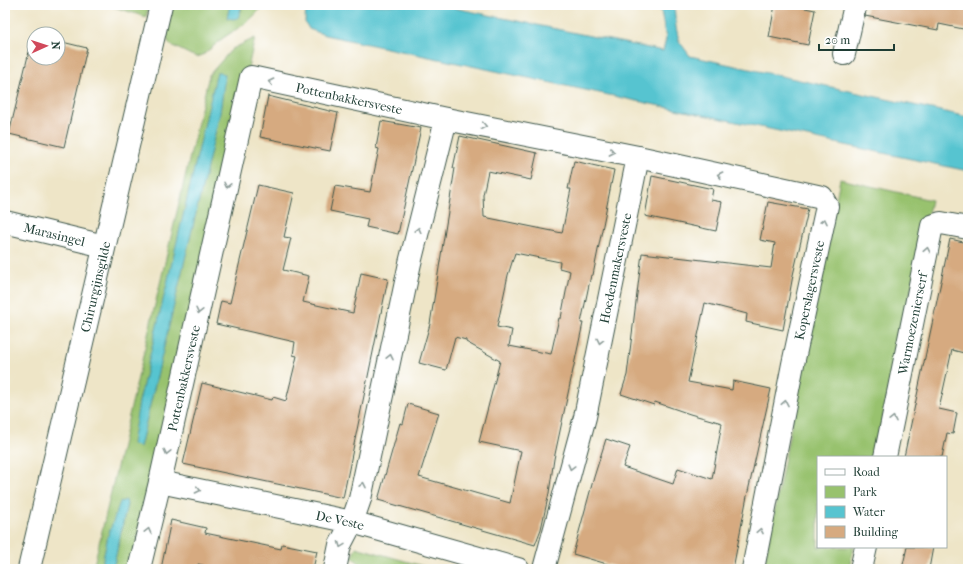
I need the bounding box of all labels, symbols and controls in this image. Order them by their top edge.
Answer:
north arrow [26,26,66,66]
scale bar [819,26,894,52]
text: 20 m [825,33,850,47]
text: N [49,41,62,51]
one-way arrow [268,78,274,86]
street label: Pottenbakkersveste [294,80,404,118]
one-way arrow [481,122,487,130]
one-way arrow [609,147,615,156]
one-way arrow [717,172,724,180]
one-way arrow [224,181,232,188]
street label: Hoedenmakersveste [596,211,635,325]
one-way arrow [820,218,828,224]
street label: Marasingel [22,220,87,249]
one-way arrow [413,227,422,234]
street label: Koperslagersveste [792,238,827,341]
street label: Chirurgijnsgilde [78,239,114,334]
one-way arrow [923,247,931,253]
street label: Warmoezenierserf [895,269,931,377]
one-way arrow [195,308,203,315]
street label: Pottenbakkersveste [165,323,203,433]
one-way arrow [597,337,605,344]
one-way arrow [386,354,394,361]
one-way arrow [781,400,789,406]
one-way arrow [889,416,897,422]
one-way arrow [163,449,171,455]
legend [817,456,947,548]
one-way arrow [567,463,576,470]
text: Road [853,465,880,479]
one-way arrow [359,481,367,488]
one-way arrow [195,485,201,493]
text: Park [853,485,878,499]
text: Water [852,505,886,519]
street label: De Veste [314,508,366,533]
text: Building [853,525,898,539]
one-way arrow [143,528,152,535]
one-way arrow [756,528,764,534]
one-way arrow [338,541,346,548]

